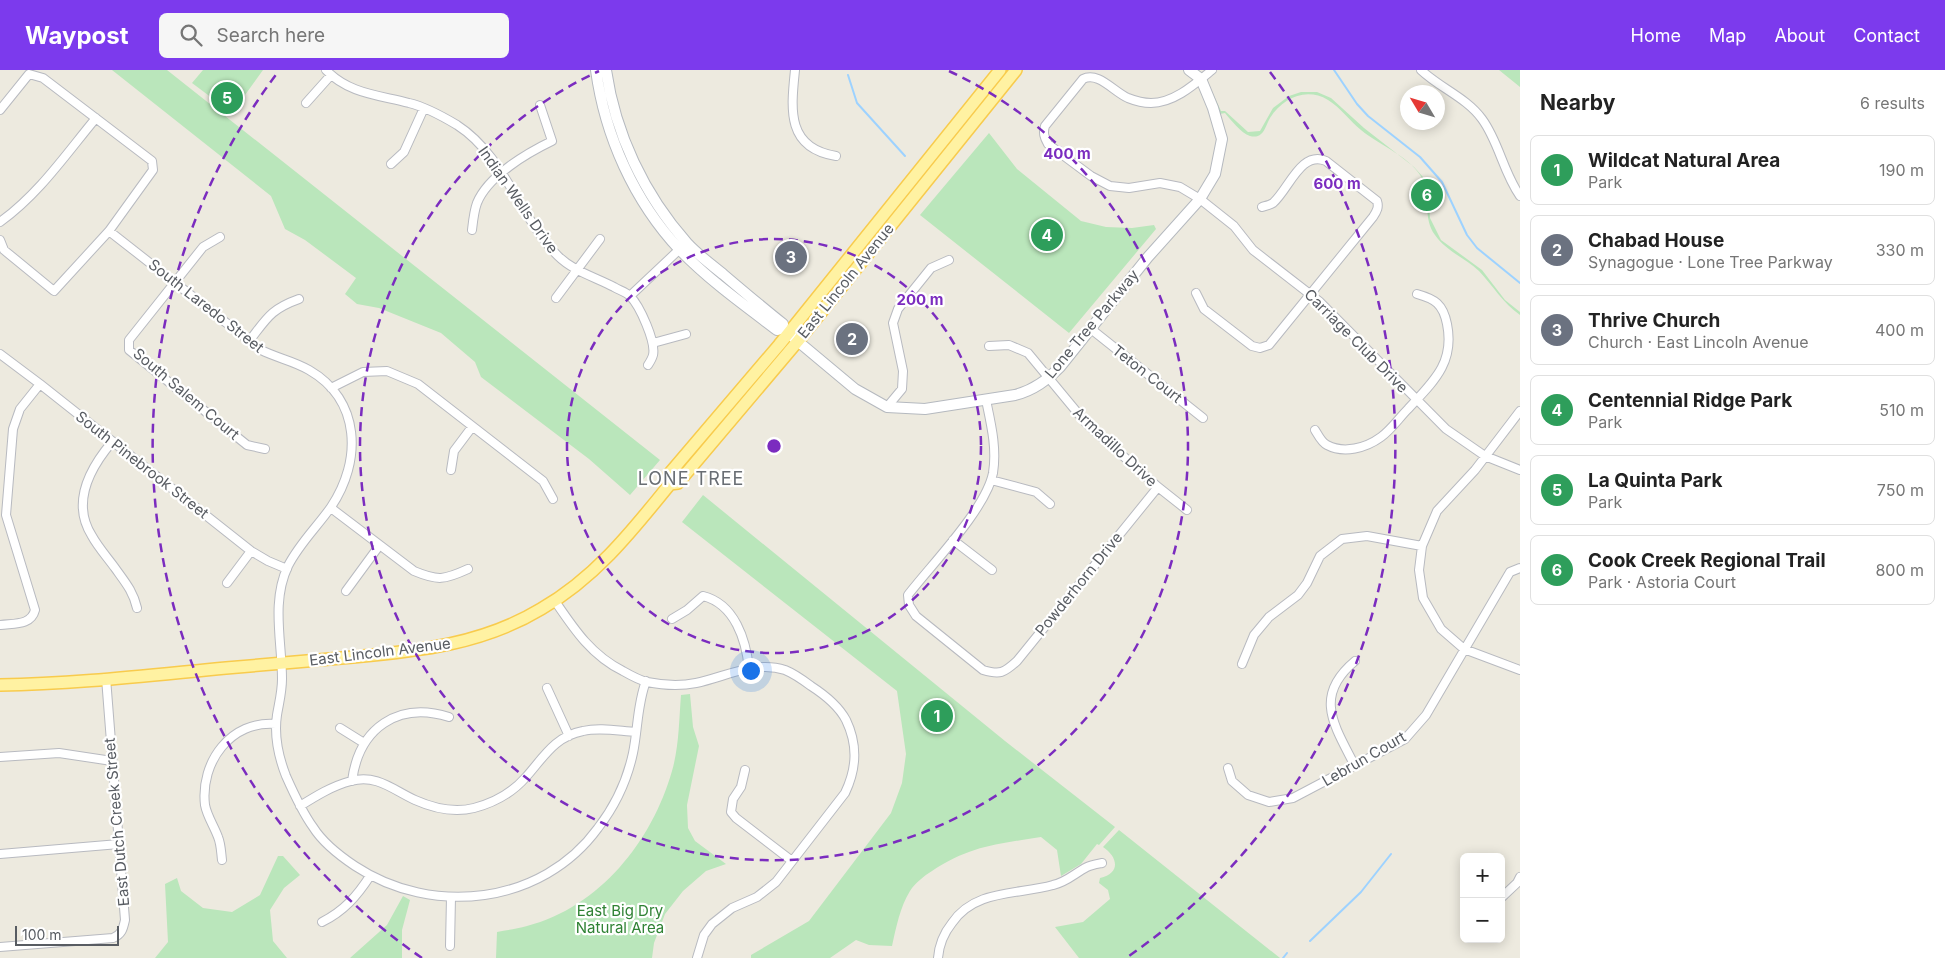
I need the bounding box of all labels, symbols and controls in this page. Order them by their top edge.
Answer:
search box [159,13,509,58]
text: Waypost [25,21,129,50]
icon: search [177,21,205,49]
text: Search here [217,24,325,47]
text: Home [1631,25,1681,46]
text: Map [1709,25,1746,46]
text: About [1774,25,1825,46]
text: Contact [1853,25,1920,46]
pin: 5 [211,79,243,117]
north arrow [1400,85,1445,130]
text: Nearby [1540,90,1615,115]
text: 6 results [1860,93,1925,113]
street label: Indian Wells Drive [474,142,563,257]
text: 400 m [1043,144,1091,163]
text: Wildcat Natural Area [1588,149,1780,172]
text: 1 [1554,160,1560,180]
text: 190 m [1879,160,1924,180]
text: Park [1588,172,1622,192]
text: 600 m [1313,174,1361,193]
pin: 6 [1411,176,1443,214]
pin: 4 [1031,216,1063,254]
street label: East Lincoln Avenue [793,219,898,342]
text: Chabad House [1588,229,1724,252]
pin: 3 [775,238,807,276]
text: 2 [1552,240,1562,260]
text: 330 m [1876,240,1924,260]
text: Synagogue · Lone Tree Parkway [1588,252,1833,272]
street label: South Laredo Street [145,255,268,357]
street label: Lone Tree Parkway [1041,265,1143,382]
street label: Carriage Club Drive [1300,285,1412,397]
text: 200 m [897,290,943,309]
text: Thrive Church [1588,309,1720,332]
pin: 2 [836,320,868,358]
text: 3 [1552,320,1562,340]
text: 400 m [1875,320,1924,340]
text: Church · East Lincoln Avenue [1588,332,1809,352]
street label: Teton Court [1108,340,1186,407]
street label: South Salem Court [129,344,243,444]
text: Centennial Ridge Park [1588,389,1792,412]
text: 4 [1552,400,1562,420]
text: 510 m [1879,400,1924,420]
street label: Armadillo Drive [1069,403,1161,491]
street label: South Pinebrook Street [72,407,213,523]
text: Park [1588,412,1622,432]
centre of rings [765,437,783,455]
district label: LONE TREE [638,468,744,489]
text: La Quinta Park [1588,469,1723,492]
text: 5 [1552,480,1562,500]
text: 750 m [1877,480,1924,500]
text: Park [1588,492,1622,512]
street label: Powderhorn Drive [1031,528,1126,639]
text: Cook Creek Regional Trail [1588,549,1826,572]
text: 6 [1552,560,1562,580]
text: 800 m [1875,560,1924,580]
text: Park · Astoria Court [1588,572,1736,592]
street label: East Lincoln Avenue [308,633,452,670]
your location [738,658,764,684]
pin: 1 [921,697,953,735]
street label: Lebrun Court [1318,727,1409,790]
street label: East Dutch Creek Street [100,737,133,907]
map controls [1460,853,1505,943]
button: + [1460,853,1505,898]
button: − [1460,898,1505,943]
park label: East Big Dry Natural Area [576,901,664,937]
scale bar [15,923,119,946]
text: 100 m [22,926,62,943]

